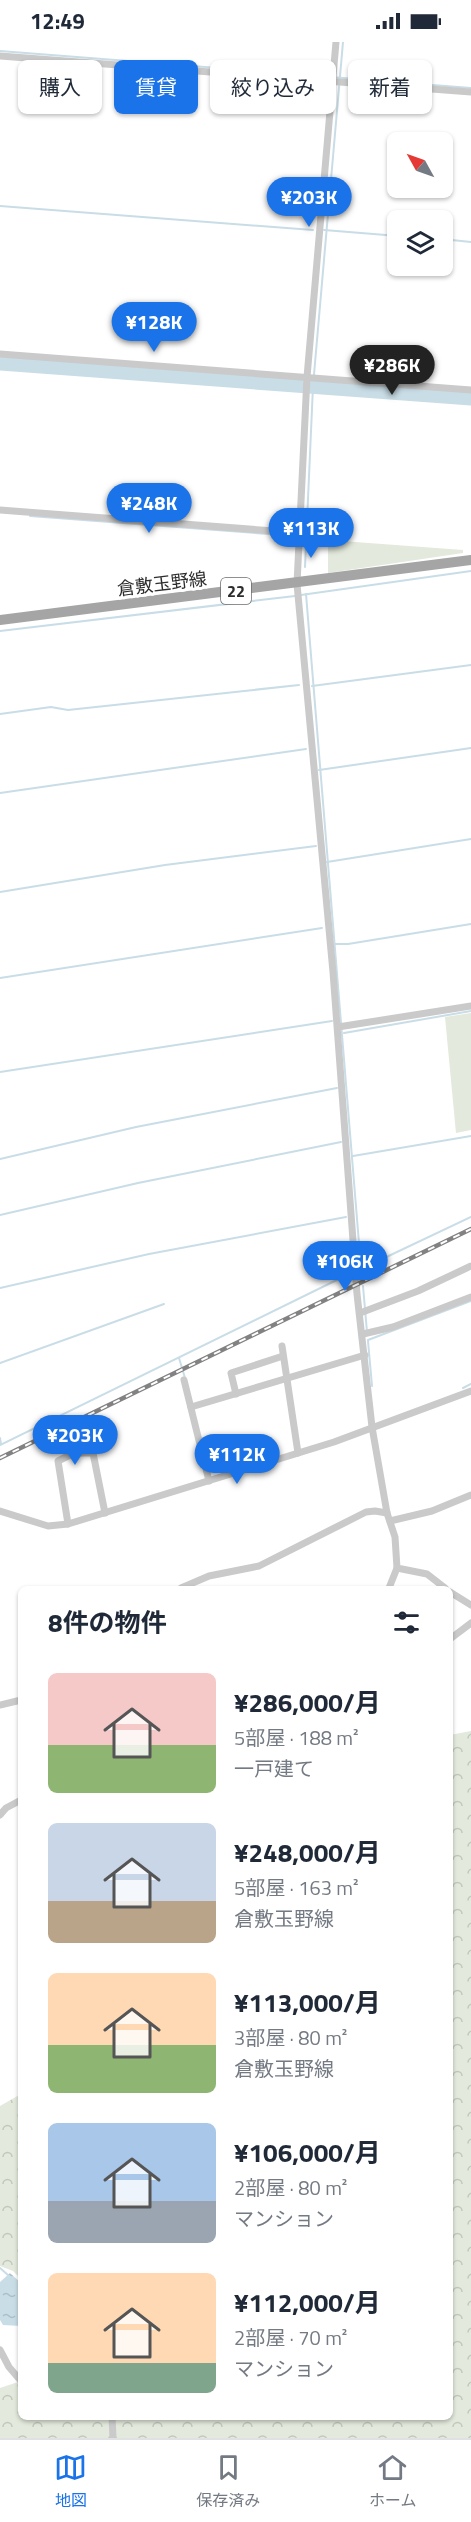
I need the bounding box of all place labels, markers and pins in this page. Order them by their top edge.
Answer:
pin: ¥203K [267,177,351,228]
pin: ¥128K [112,302,196,353]
pin: ¥286K [350,345,434,396]
pin: ¥248K [107,483,191,534]
pin: ¥113K [269,508,353,559]
pin: ¥106K [303,1241,387,1292]
pin: ¥203K [33,1415,117,1466]
pin: ¥112K [195,1434,279,1485]

